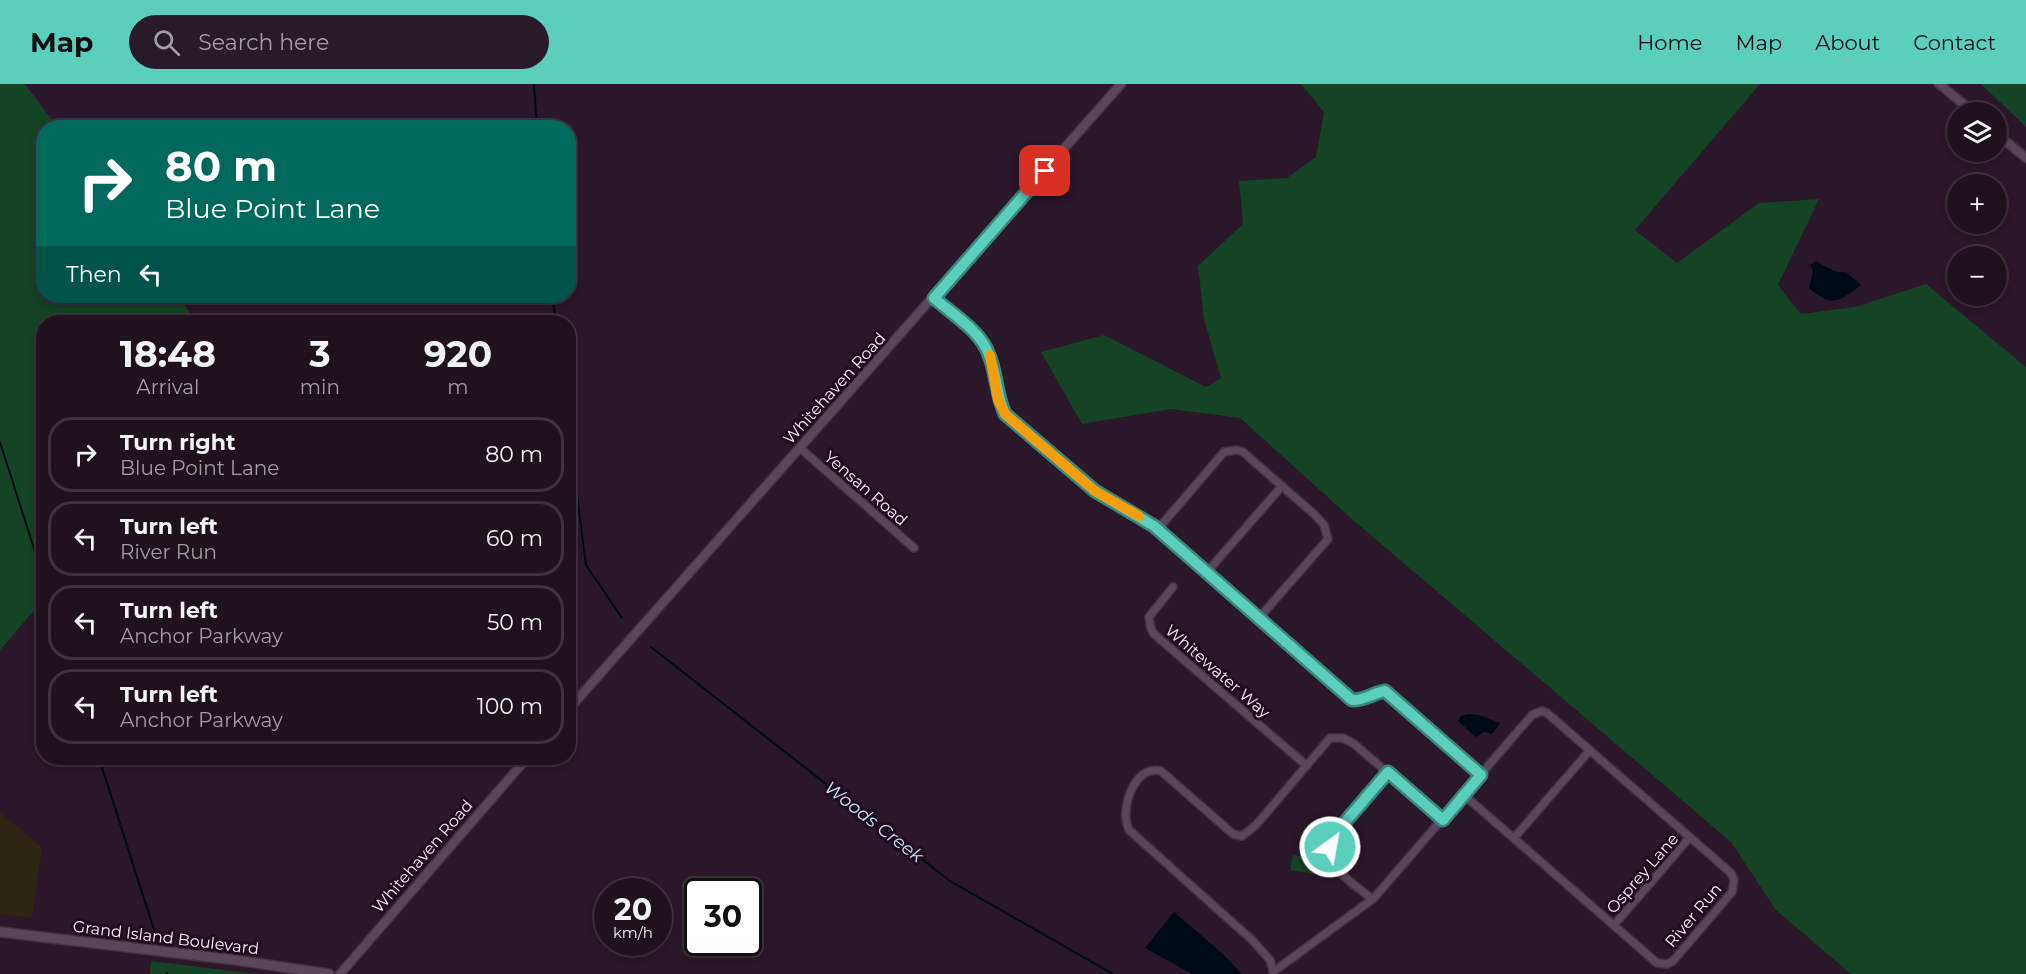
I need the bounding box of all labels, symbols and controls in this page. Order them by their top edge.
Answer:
search box [129,15,549,69]
text: Map [30,25,93,59]
icon: search [150,26,183,59]
text: Search here [198,29,329,56]
text: Home [1637,30,1702,55]
text: Map [1735,30,1782,55]
text: About [1815,30,1880,55]
text: Contact [1913,30,1996,55]
map controls [1947,102,2007,306]
button: layers [1947,102,2007,162]
text: 80 m [165,140,277,192]
icon: right [66,144,144,222]
pin [1019,145,1070,196]
icon: arrive [1028,154,1061,187]
button: + [1947,174,2007,234]
text: Blue Point Lane [165,192,380,225]
button: − [1947,246,2007,306]
icon: left [134,258,167,291]
text: Then [66,261,122,288]
street label: Whitehaven Road [779,329,889,448]
text: 18:48 [120,332,216,376]
text: 3 [309,332,331,376]
text: 920 [424,332,492,376]
text: Arrival [136,375,199,399]
text: min [300,375,340,399]
text: m [447,375,469,399]
text: Turn right [120,429,235,456]
icon: right [69,438,102,471]
text: 80 m [485,441,543,468]
street label: Yensan Road [820,447,911,530]
text: Blue Point Lane [120,456,279,480]
text: Turn left [120,513,218,540]
icon: left [69,522,102,555]
text: 60 m [486,525,543,552]
text: River Run [120,540,217,564]
text: Turn left [120,597,218,624]
icon: left [69,606,102,639]
text: 50 m [487,609,543,636]
street label: Whitewater Way [1161,621,1274,722]
text: Anchor Parkway [120,624,283,648]
text: Turn left [120,681,218,708]
icon: left [69,690,102,723]
text: 100 m [477,693,543,720]
text: Anchor Parkway [120,708,283,732]
water label: Woods Creek [820,777,929,868]
street label: Whitehaven Road [368,796,477,917]
position arrow [1298,815,1362,879]
street label: Osprey Lane [1602,829,1682,917]
speed limit sign: 30 [684,878,762,956]
street label: River Run [1661,879,1726,951]
text: 20 [614,891,652,928]
street label: Grand Island Boulevard [72,917,260,958]
text: km/h [613,923,653,942]

